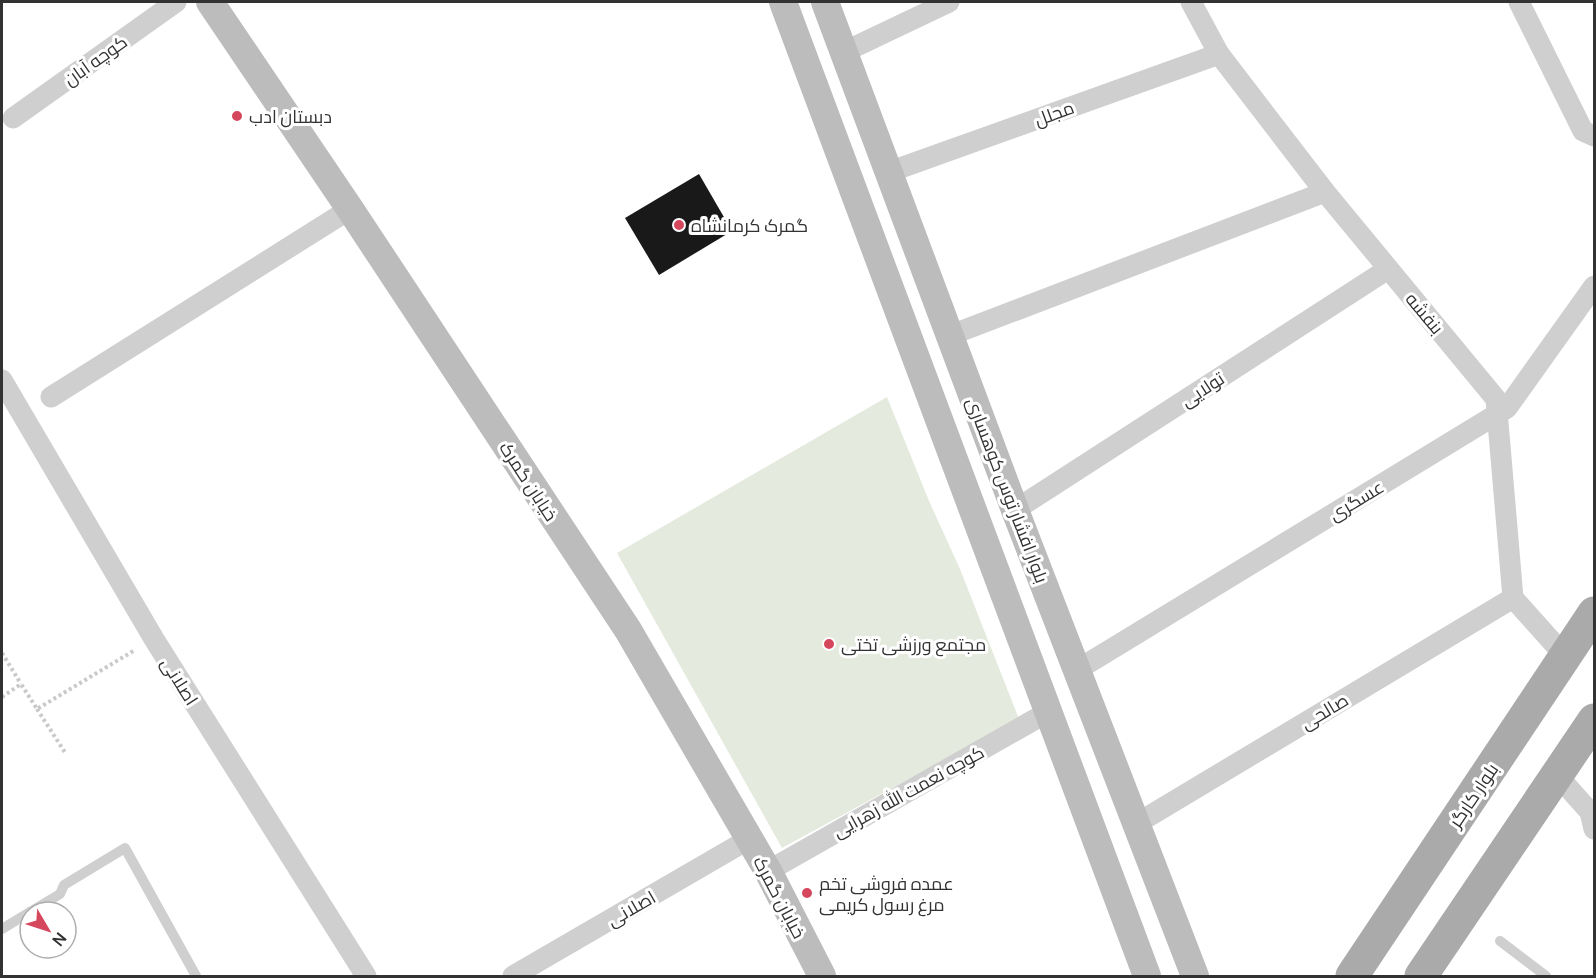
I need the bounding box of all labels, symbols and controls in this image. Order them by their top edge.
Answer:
street label: کوچه آبان [58,29,132,91]
street label: مجلل [1031,95,1077,131]
place label: دبستان ادب [249,104,332,128]
marker: دبستان ادب [230,109,244,123]
place label: گمرک کرمانشاه [691,213,808,237]
marker: گمرک کرمانشاه [672,218,686,232]
street label: بنفشه [1401,287,1449,339]
street label: تولایی [1176,366,1229,412]
street label: بلوار افشار توس کوهساری [961,394,1055,586]
street label: خیابان گمرک [494,437,564,525]
street label: عسگری [1324,474,1388,526]
place label: مجتمع ورزشی تختی [841,632,986,657]
marker: مجتمع ورزشی تختی [822,637,836,651]
street label: اصلانی [156,652,204,710]
street label: صالحی [1296,687,1352,735]
street label: کوچه نعمت الله زهرایی [828,739,989,844]
street label: بلوار کارگر [1442,758,1503,833]
street label: خیابان گمرک [748,852,812,942]
place label: عمده فروشی تخم مرغ رسول کریمی [819,871,954,917]
street label: اصلانی [602,885,660,931]
marker: عمده فروشی تخم مرغ رسول کریمی [800,886,814,900]
north arrow [18,900,78,960]
text: N [47,928,72,951]

